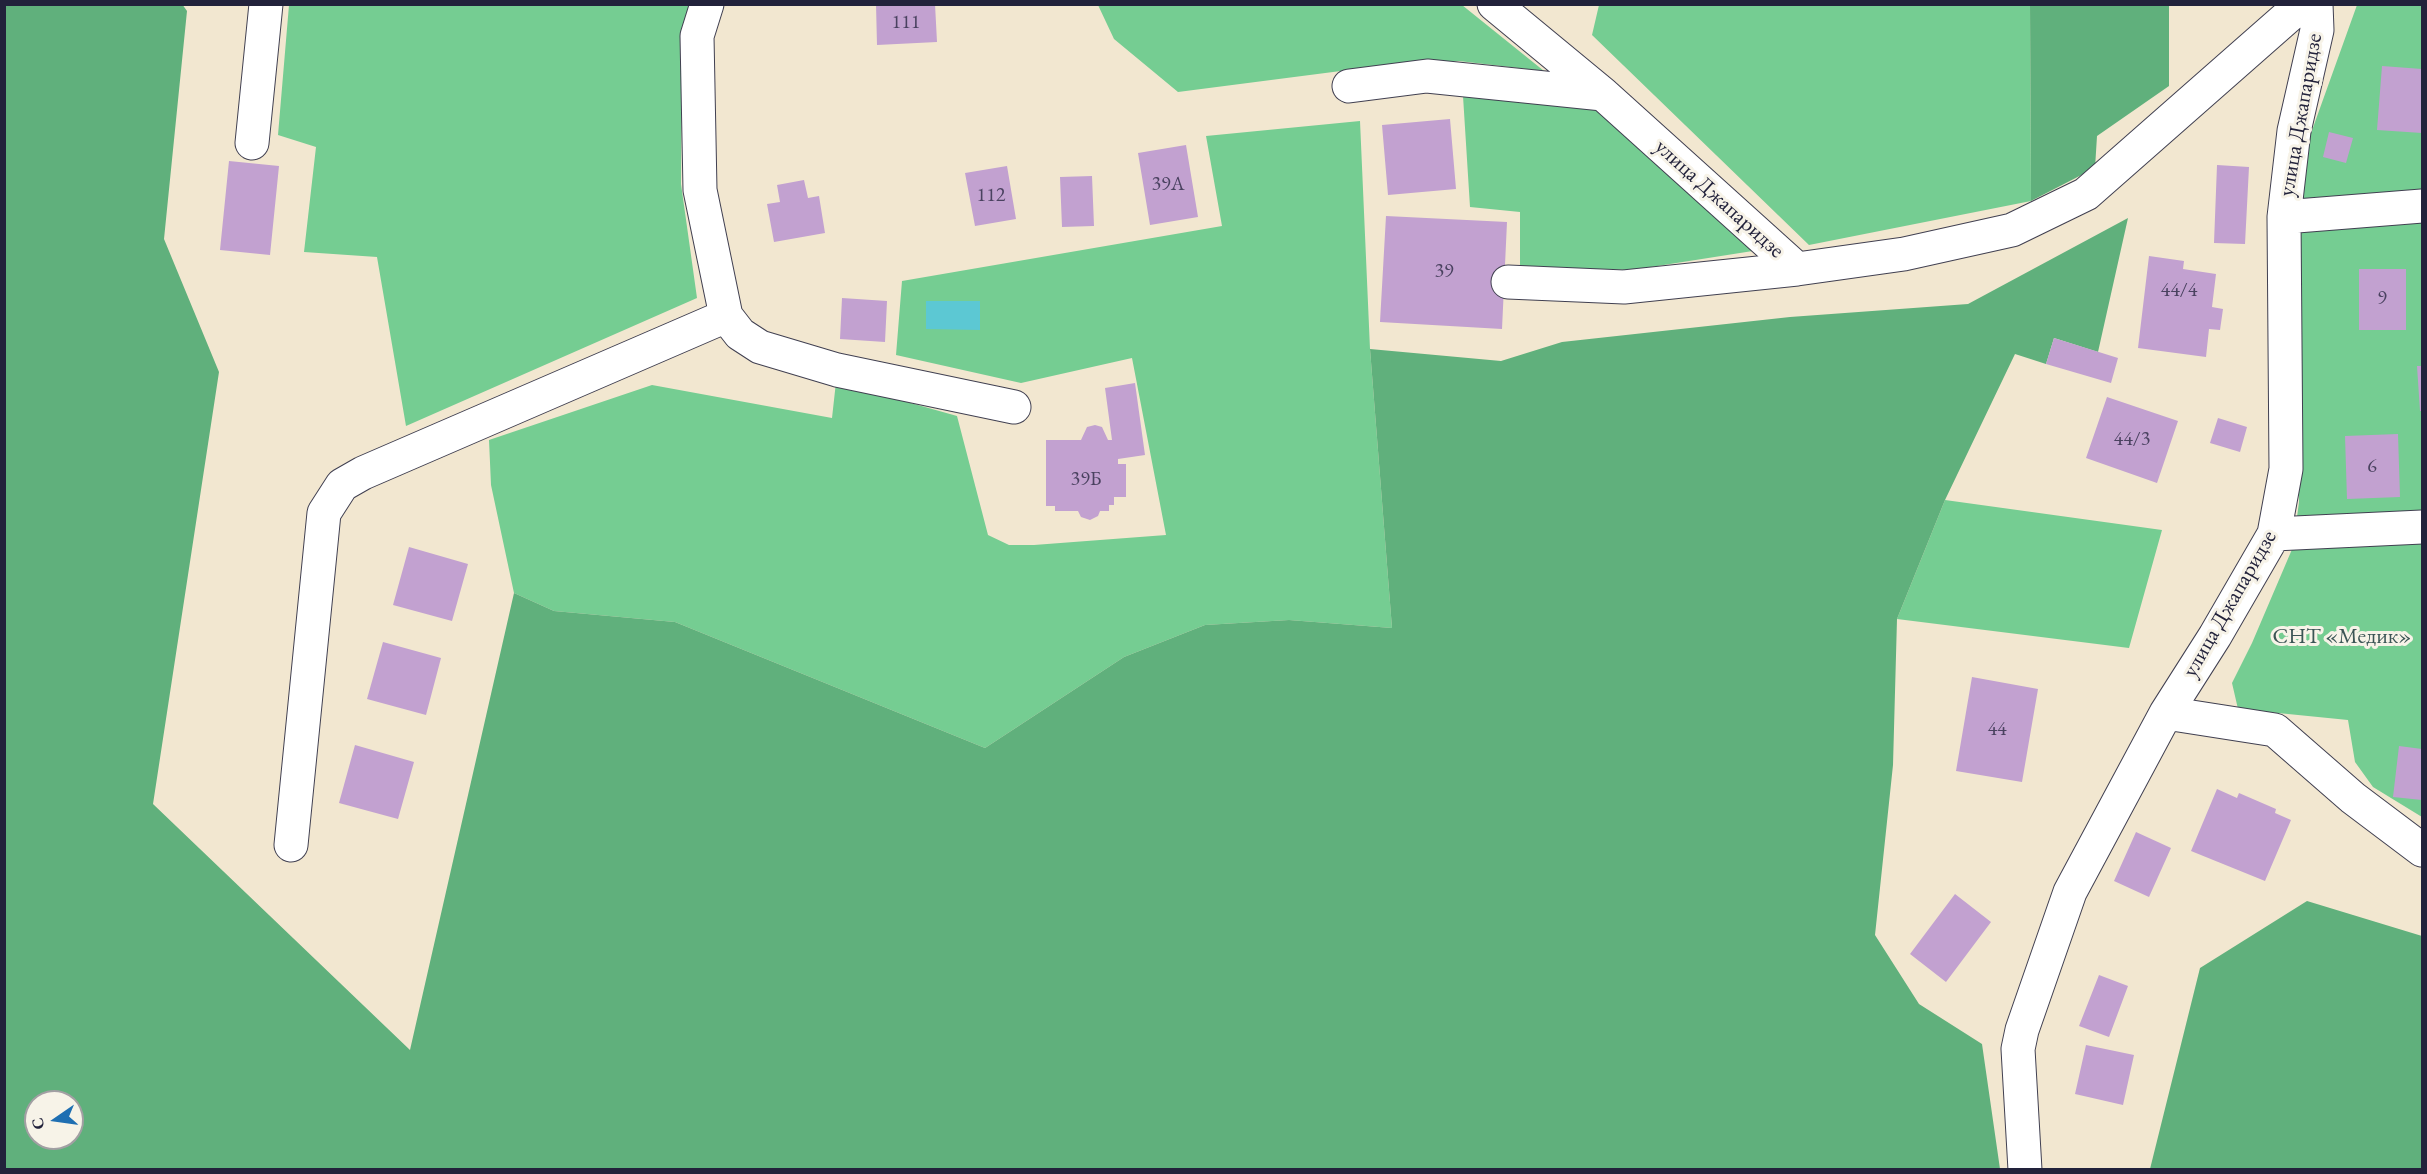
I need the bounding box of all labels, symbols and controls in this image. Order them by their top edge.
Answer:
house number: 111 [892,11,920,35]
street label: улица Джапаридзе [2274,31,2328,199]
street label: улица Джапаридзе [1649,134,1789,264]
house number: 39А [1151,173,1185,197]
house number: 112 [977,184,1005,208]
house number: 39 [1434,260,1454,284]
house number: 44/4 [2161,279,2197,303]
house number: 9 [2377,287,2387,311]
house number: 44/3 [2114,428,2150,452]
house number: 6 [2367,455,2377,479]
house number: 39Б [1071,468,1101,492]
street label: улица Джапаридзе [2177,526,2283,682]
park label: СНТ «Медик» [2273,624,2411,650]
house number: 44 [1987,718,2007,742]
north arrow [24,1090,84,1150]
text: С [26,1116,49,1132]

